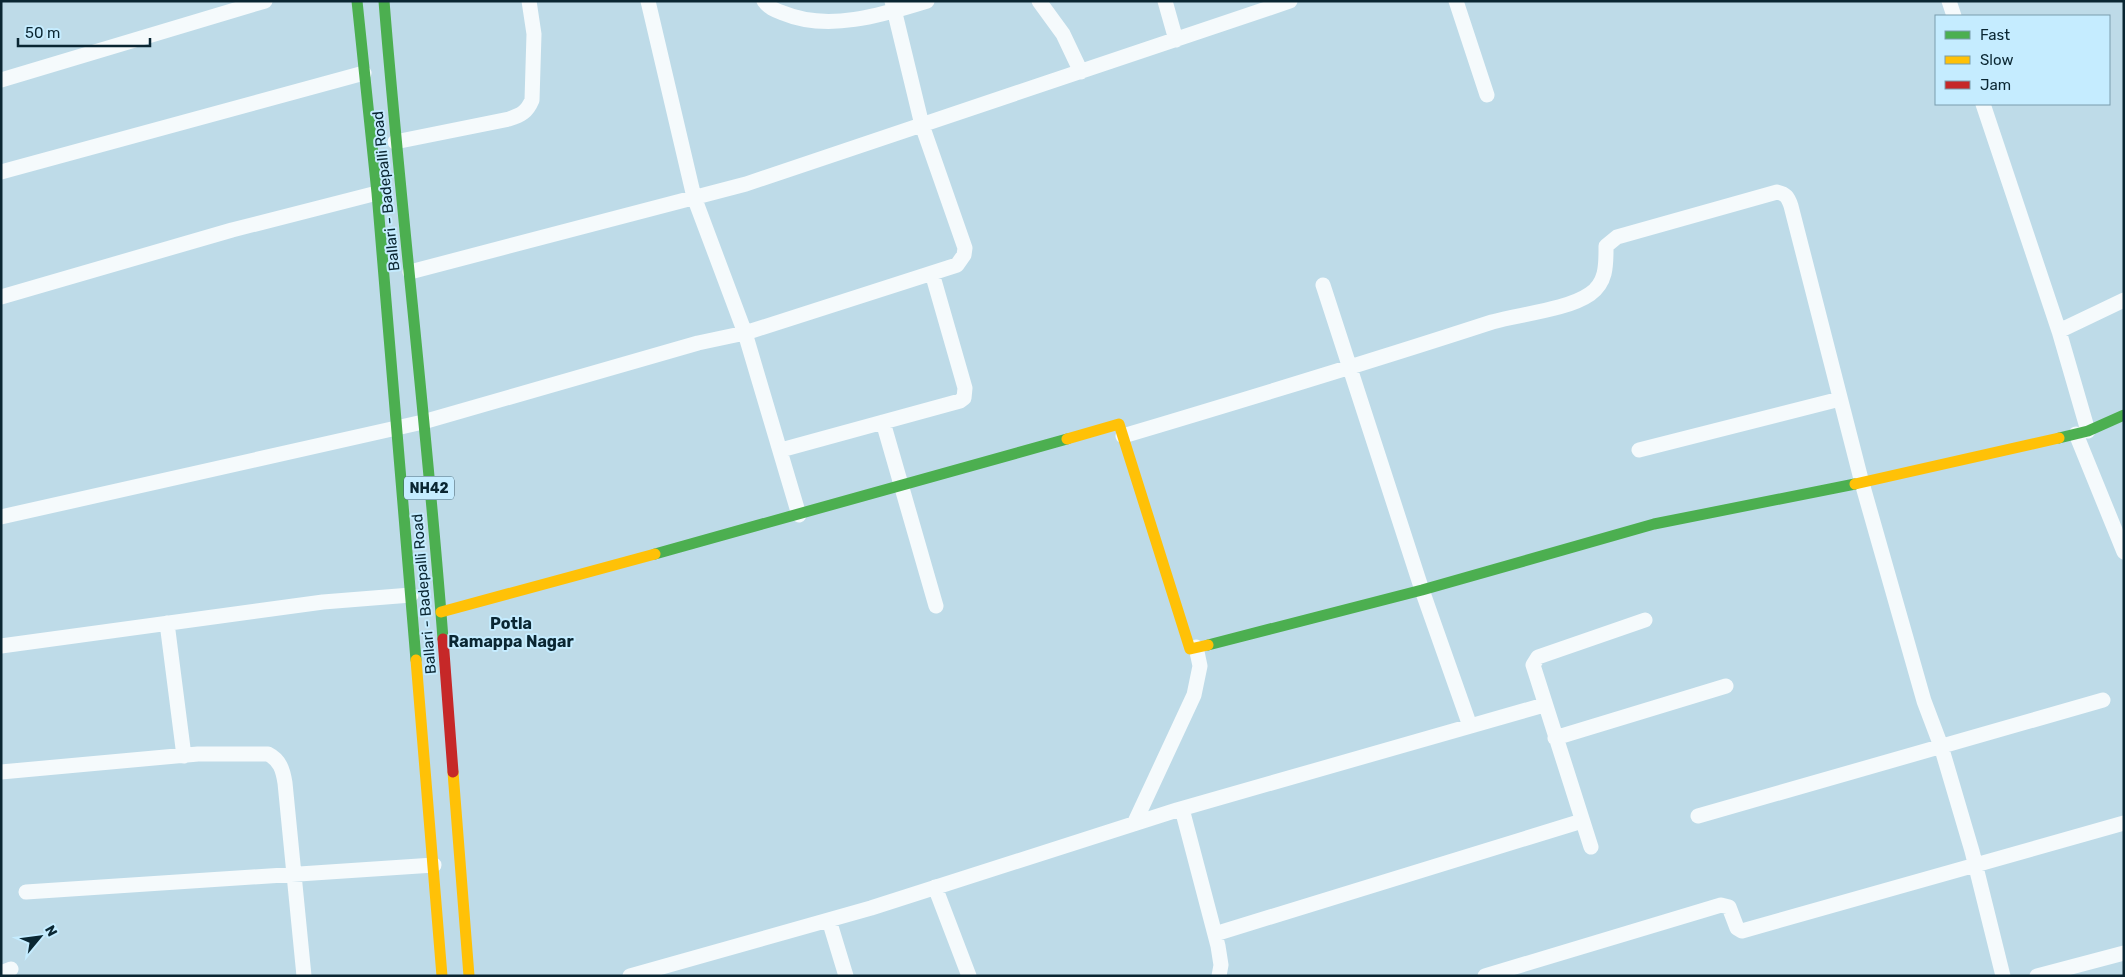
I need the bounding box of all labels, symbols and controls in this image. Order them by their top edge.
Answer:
scale bar [18,15,150,47]
legend [1935,15,2110,105]
text: 50 m [25,24,60,42]
text: Fast [1980,26,2010,44]
text: Slow [1980,51,2013,69]
text: Jam [1980,76,2011,94]
street label: Ballari - Badepalli Road [369,110,403,272]
road number: NH42 [404,476,454,499]
street label: Ballari - Badepalli Road [408,513,440,675]
district label: Potla Ramappa Nagar [448,614,574,651]
north arrow [15,912,65,962]
text: N [41,922,61,939]

